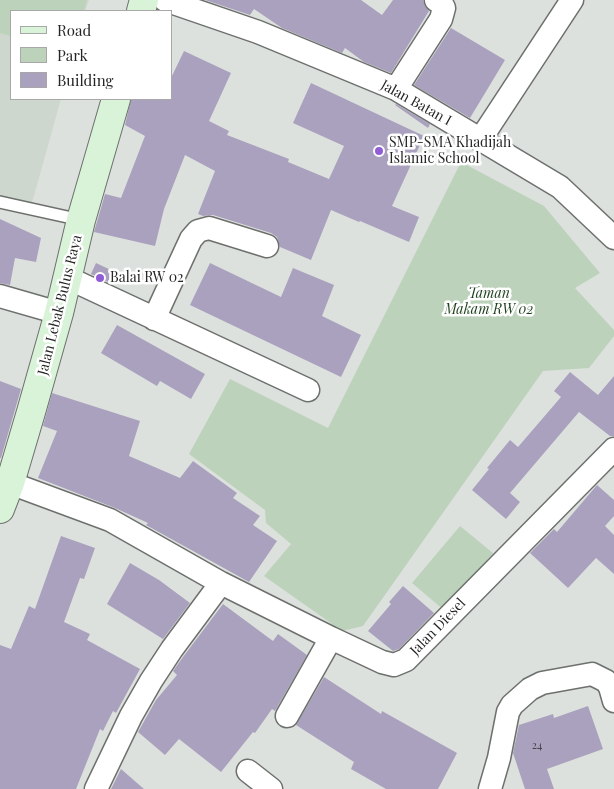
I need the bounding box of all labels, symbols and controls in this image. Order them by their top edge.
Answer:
legend [10,10,172,100]
text: Road [57,20,91,40]
text: Park [57,45,88,65]
text: Building [57,70,113,90]
street label: Jalan Batan I [378,77,454,129]
place label: SMP-SMA Khadijah Islamic School [389,135,511,168]
marker: SMP-SMA Khadijah Islamic School [373,145,385,157]
street label: Jalan Lebak Bulus Raya [34,233,86,377]
place label: Balai RW 02 [110,270,184,286]
marker: Balai RW 02 [94,272,106,284]
park label: Taman Makam RW 02 [445,286,533,318]
street label: Jalan Diesel [407,595,469,659]
house number: 24 [532,739,542,753]

